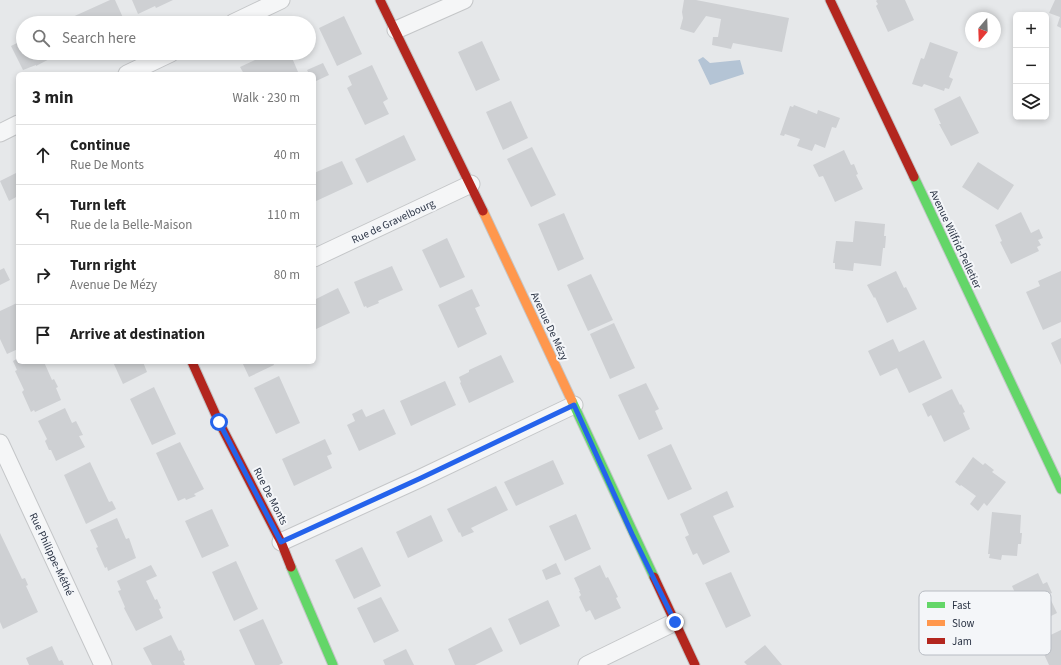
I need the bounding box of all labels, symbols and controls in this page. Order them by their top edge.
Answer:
north arrow [965,12,1001,48]
map controls [1013,12,1049,120]
button: + [1013,12,1049,48]
search box [16,16,316,60]
icon: search [30,27,52,49]
text: Search here [62,28,136,49]
button: − [1013,48,1049,84]
button: layers [1013,84,1049,120]
text: 3 min [32,86,73,110]
text: Walk · 230 m [232,89,300,107]
text: Continue [70,135,130,156]
icon: ahead [32,144,54,166]
text: 40 m [274,146,300,164]
text: Rue De Monts [70,156,144,174]
street label: Avenue Wilfrid-Pelletier [926,187,985,291]
text: Turn left [70,195,126,216]
street label: Rue de Gravelbourg [349,195,438,247]
icon: left [32,204,54,226]
text: 110 m [267,206,300,224]
text: Rue de la Belle-Maison [70,216,192,234]
text: Turn right [70,255,136,276]
icon: right [32,264,54,286]
text: 80 m [274,266,300,284]
text: Avenue De Mézy [70,276,157,294]
street label: Avenue De Mézy [527,290,572,363]
icon: arrive [32,324,54,346]
text: Arrive at destination [70,324,205,345]
route start [210,413,228,431]
street label: Rue De Monts [250,465,292,528]
street label: Rue Philippe-Méthé [26,510,78,599]
legend [919,591,1051,655]
text: Fast [952,598,971,613]
route end [666,613,684,631]
text: Slow [952,616,975,631]
text: Jam [952,634,972,649]

